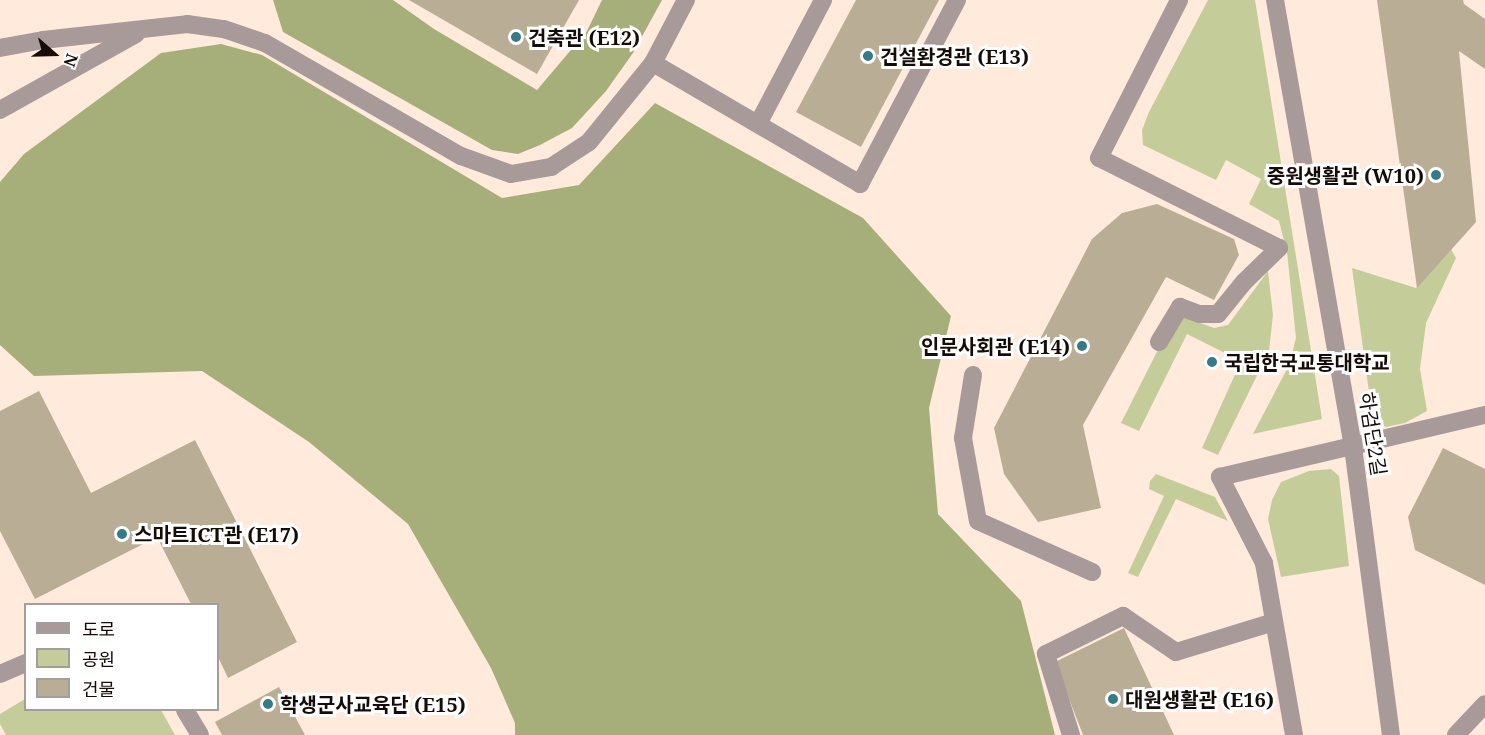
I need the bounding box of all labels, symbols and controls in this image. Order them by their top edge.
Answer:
north arrow [24,24,84,84]
place label: 건축관 (E12) [528,25,640,49]
marker: 건축관 (E12) [509,30,523,44]
place label: 건설환경관 (E13) [880,44,1029,68]
marker: 건설환경관 (E13) [861,49,875,63]
text: N [58,50,83,70]
place label: 중원생활관 (W10) [1267,163,1424,187]
marker: 중원생활관 (W10) [1429,168,1443,182]
place label: 인문사회관 (E14) [921,334,1070,358]
marker: 인문사회관 (E14) [1075,339,1089,353]
place label: 국립한국교통대학교 [1224,350,1390,374]
marker: 국립한국교통대학교 [1205,355,1219,369]
street label: 하검단2길 [1355,390,1391,478]
place label: 스마트ICT관 (E17) [134,522,299,546]
marker: 스마트ICT관 (E17) [115,527,129,541]
legend [24,603,219,711]
text: 도로 [82,617,115,641]
text: 공원 [82,647,115,671]
text: 건물 [82,677,115,701]
place label: 대원생활관 (E16) [1125,687,1274,711]
place label: 학생군사교육단 (E15) [280,692,466,716]
marker: 대원생활관 (E16) [1106,692,1120,706]
marker: 학생군사교육단 (E15) [261,697,275,711]

